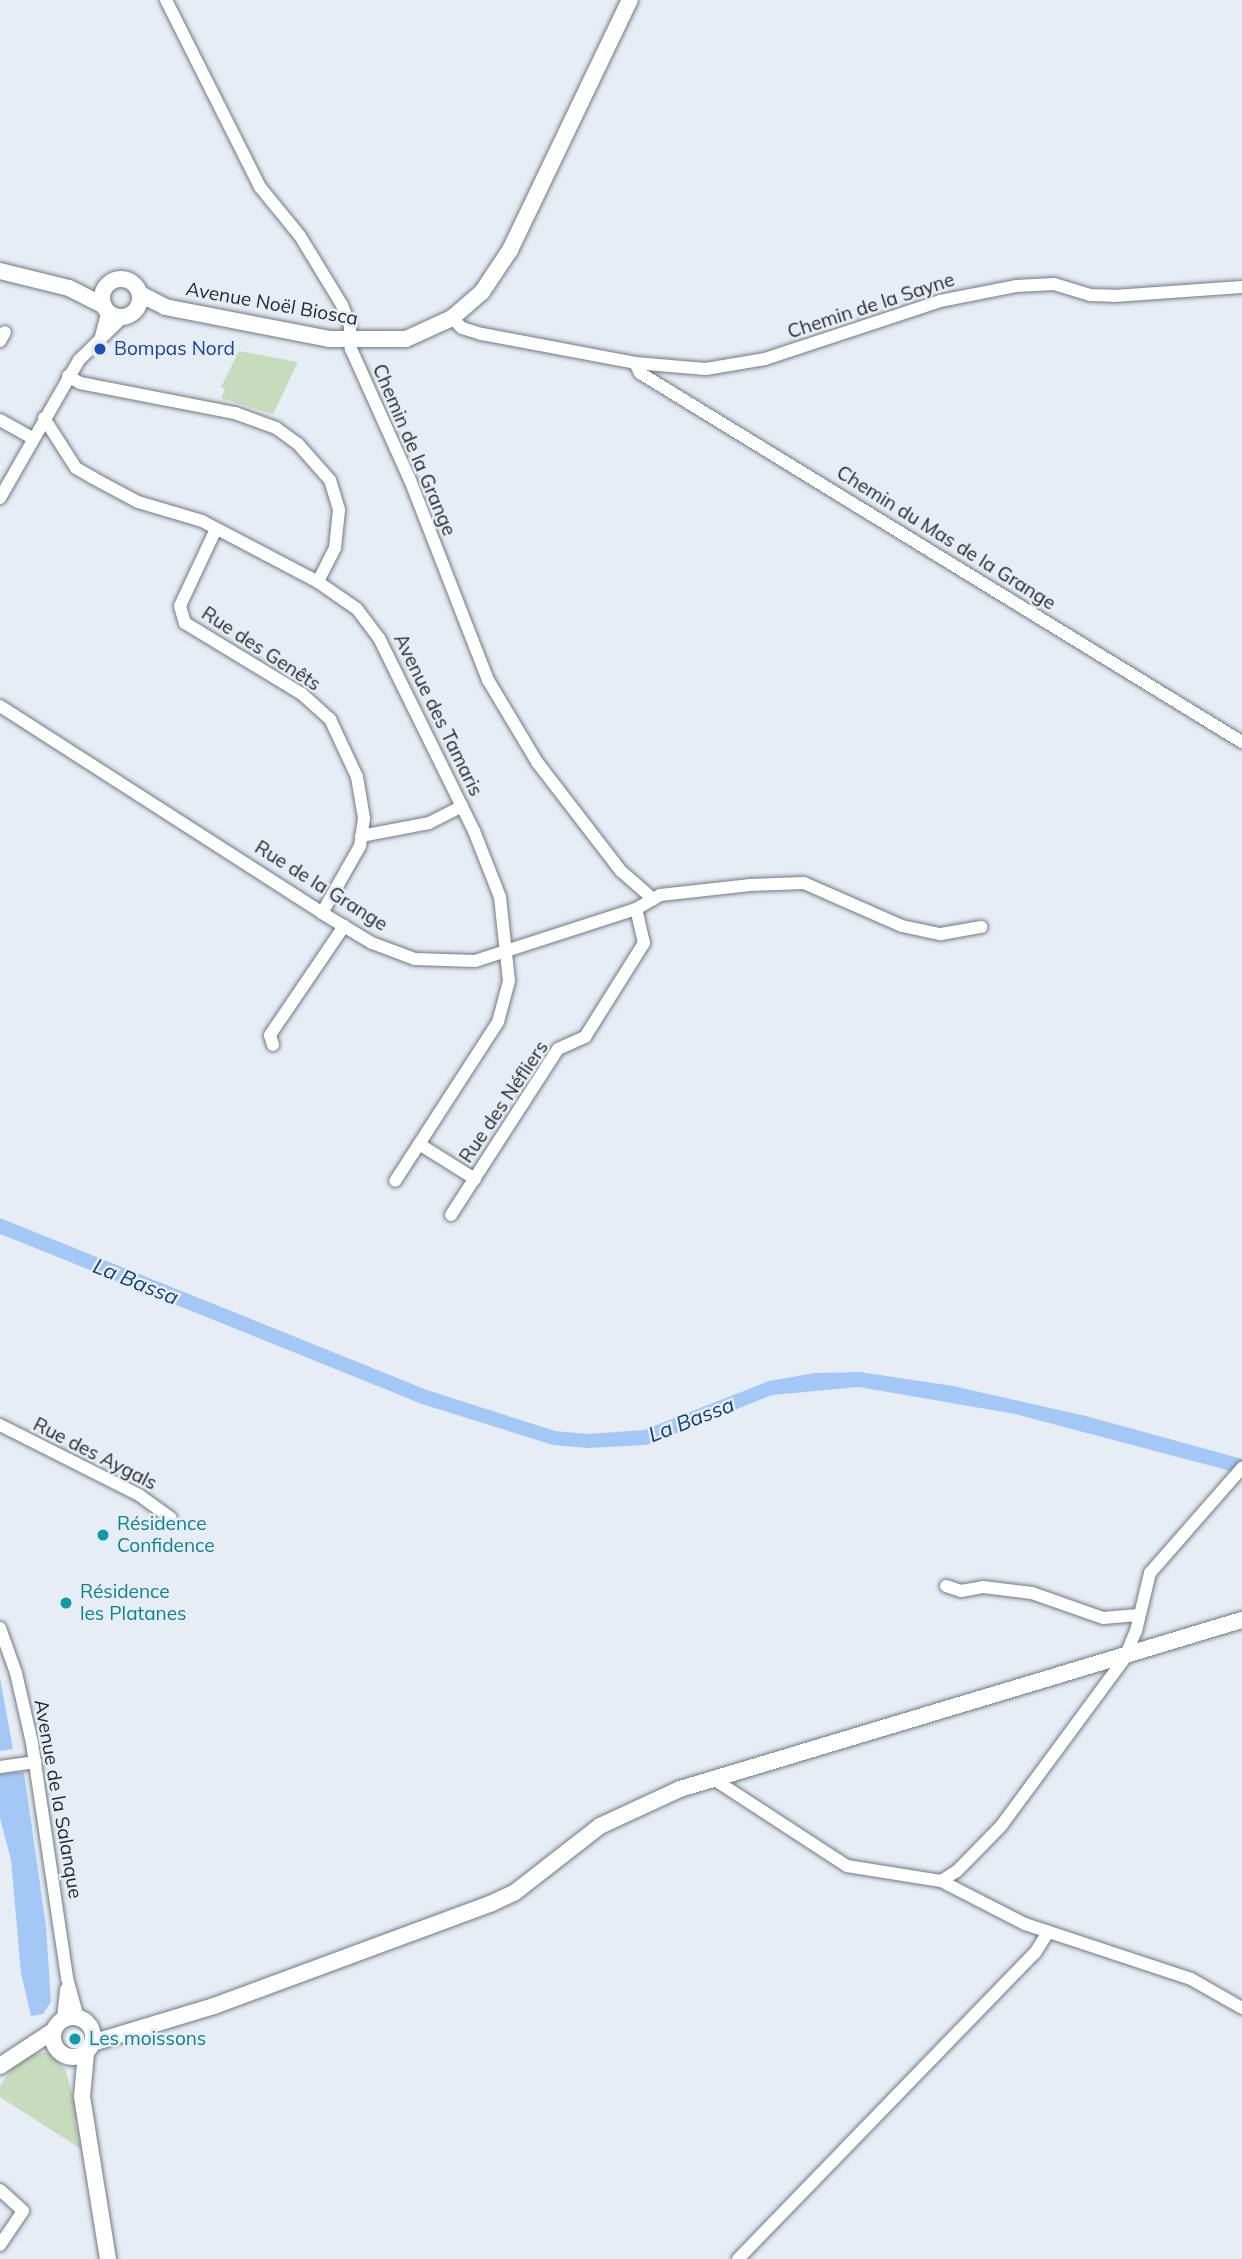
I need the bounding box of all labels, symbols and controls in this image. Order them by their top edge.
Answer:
street label: Chemin de la Sayne [785,268,957,344]
street label: Avenue Noël Biosca [184,278,360,330]
place label: Bompas Nord [114,338,235,360]
marker: Bompas Nord [92,341,108,357]
street label: Chemin de la Grange [367,361,461,539]
street label: Chemin du Mas de la Grange [832,461,1060,615]
street label: Rue des Genêts [197,602,325,696]
street label: Avenue des Tamaris [389,630,487,800]
street label: Rue de la Grange [251,836,391,936]
street label: Rue des Néfliers [455,1037,553,1167]
water label: La Bassa [90,1252,182,1310]
water label: La Bassa [645,1391,737,1447]
street label: Rue des Aygals [29,1413,161,1495]
place label: Résidence Confidence [117,1513,215,1557]
marker: Résidence Confidence [95,1527,111,1543]
place label: Résidence les Platanes [80,1581,186,1625]
marker: Résidence les Platanes [58,1595,74,1611]
street label: Avenue de la Salanque [29,1698,87,1900]
place label: Les moissons [89,2028,206,2050]
marker: Les moissons [67,2031,83,2047]

